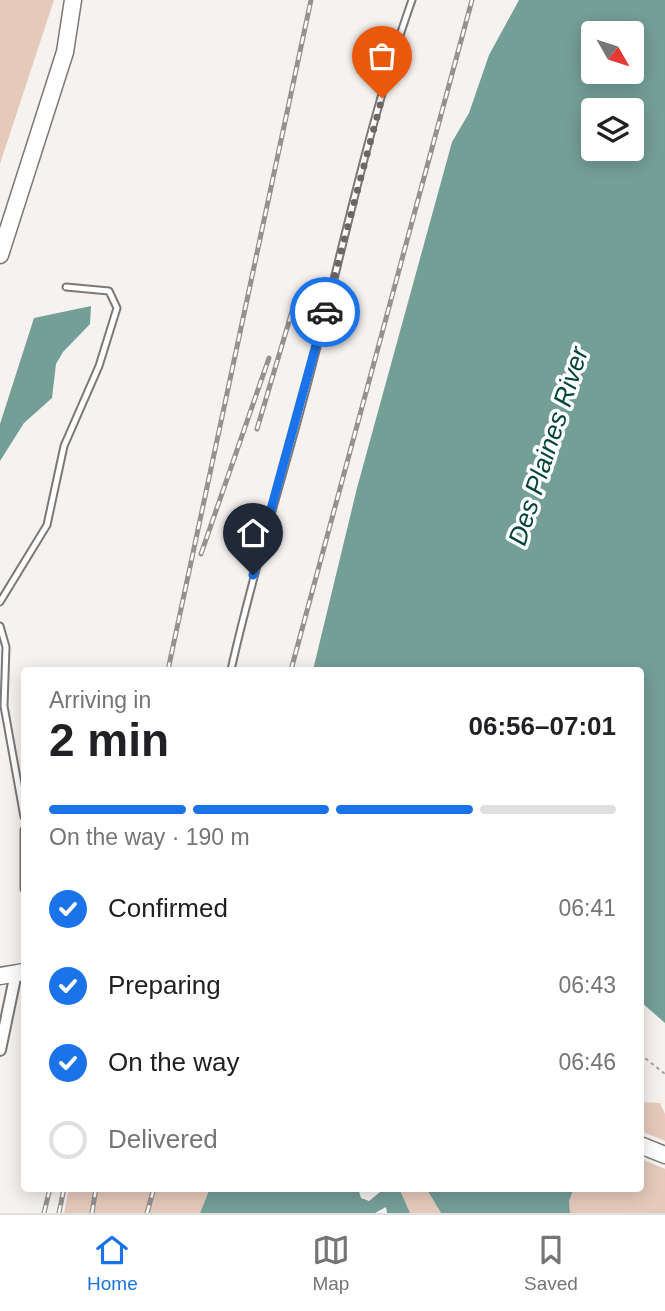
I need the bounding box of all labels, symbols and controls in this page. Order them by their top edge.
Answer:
north arrow [581,21,644,84]
map controls [581,21,644,161]
pin [352,26,412,98]
icon: bag [363,37,401,75]
button: layers [581,98,644,161]
courier [290,277,360,347]
icon: car [306,293,344,331]
water label: Des Plaines River [502,342,595,549]
pin [223,503,283,575]
icon: home [234,514,272,552]
text: Arriving in [49,687,151,713]
text: 06:56–07:01 [469,711,616,741]
text: 2 min [49,714,169,766]
text: On the way · 190 m [49,824,250,850]
icon: check [49,890,87,928]
text: Confirmed [108,893,228,923]
text: 06:41 [558,895,616,921]
icon: check [49,967,87,1005]
text: Preparing [108,970,221,1000]
text: 06:43 [558,972,616,998]
icon: check [49,1044,87,1082]
text: On the way [108,1047,240,1077]
text: 06:46 [558,1049,616,1075]
text: Delivered [108,1124,218,1154]
tab: Home [87,1231,138,1295]
tab: Map [312,1231,350,1295]
tab: Saved [524,1231,578,1295]

